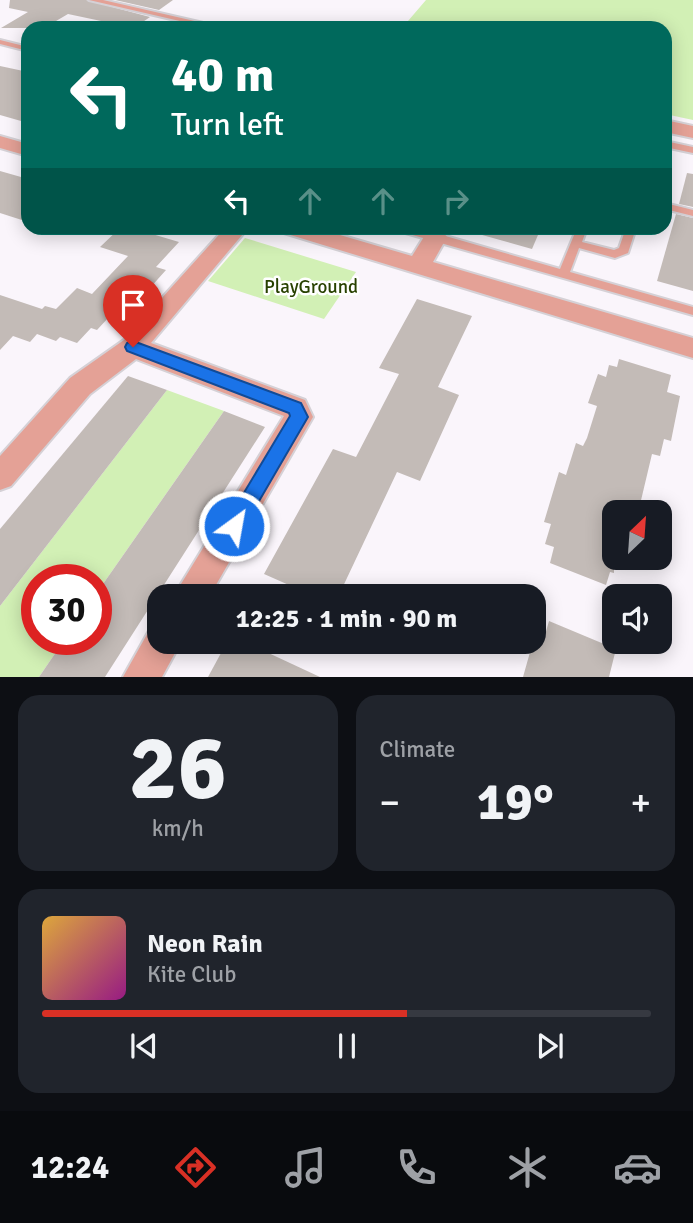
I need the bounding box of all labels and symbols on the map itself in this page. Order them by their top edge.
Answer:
pin [103,275,163,347]
park label: PlayGround [264,275,358,299]
position arrow [197,489,271,563]
north arrow [602,500,672,570]
speed limit sign: 30 [21,564,112,655]

